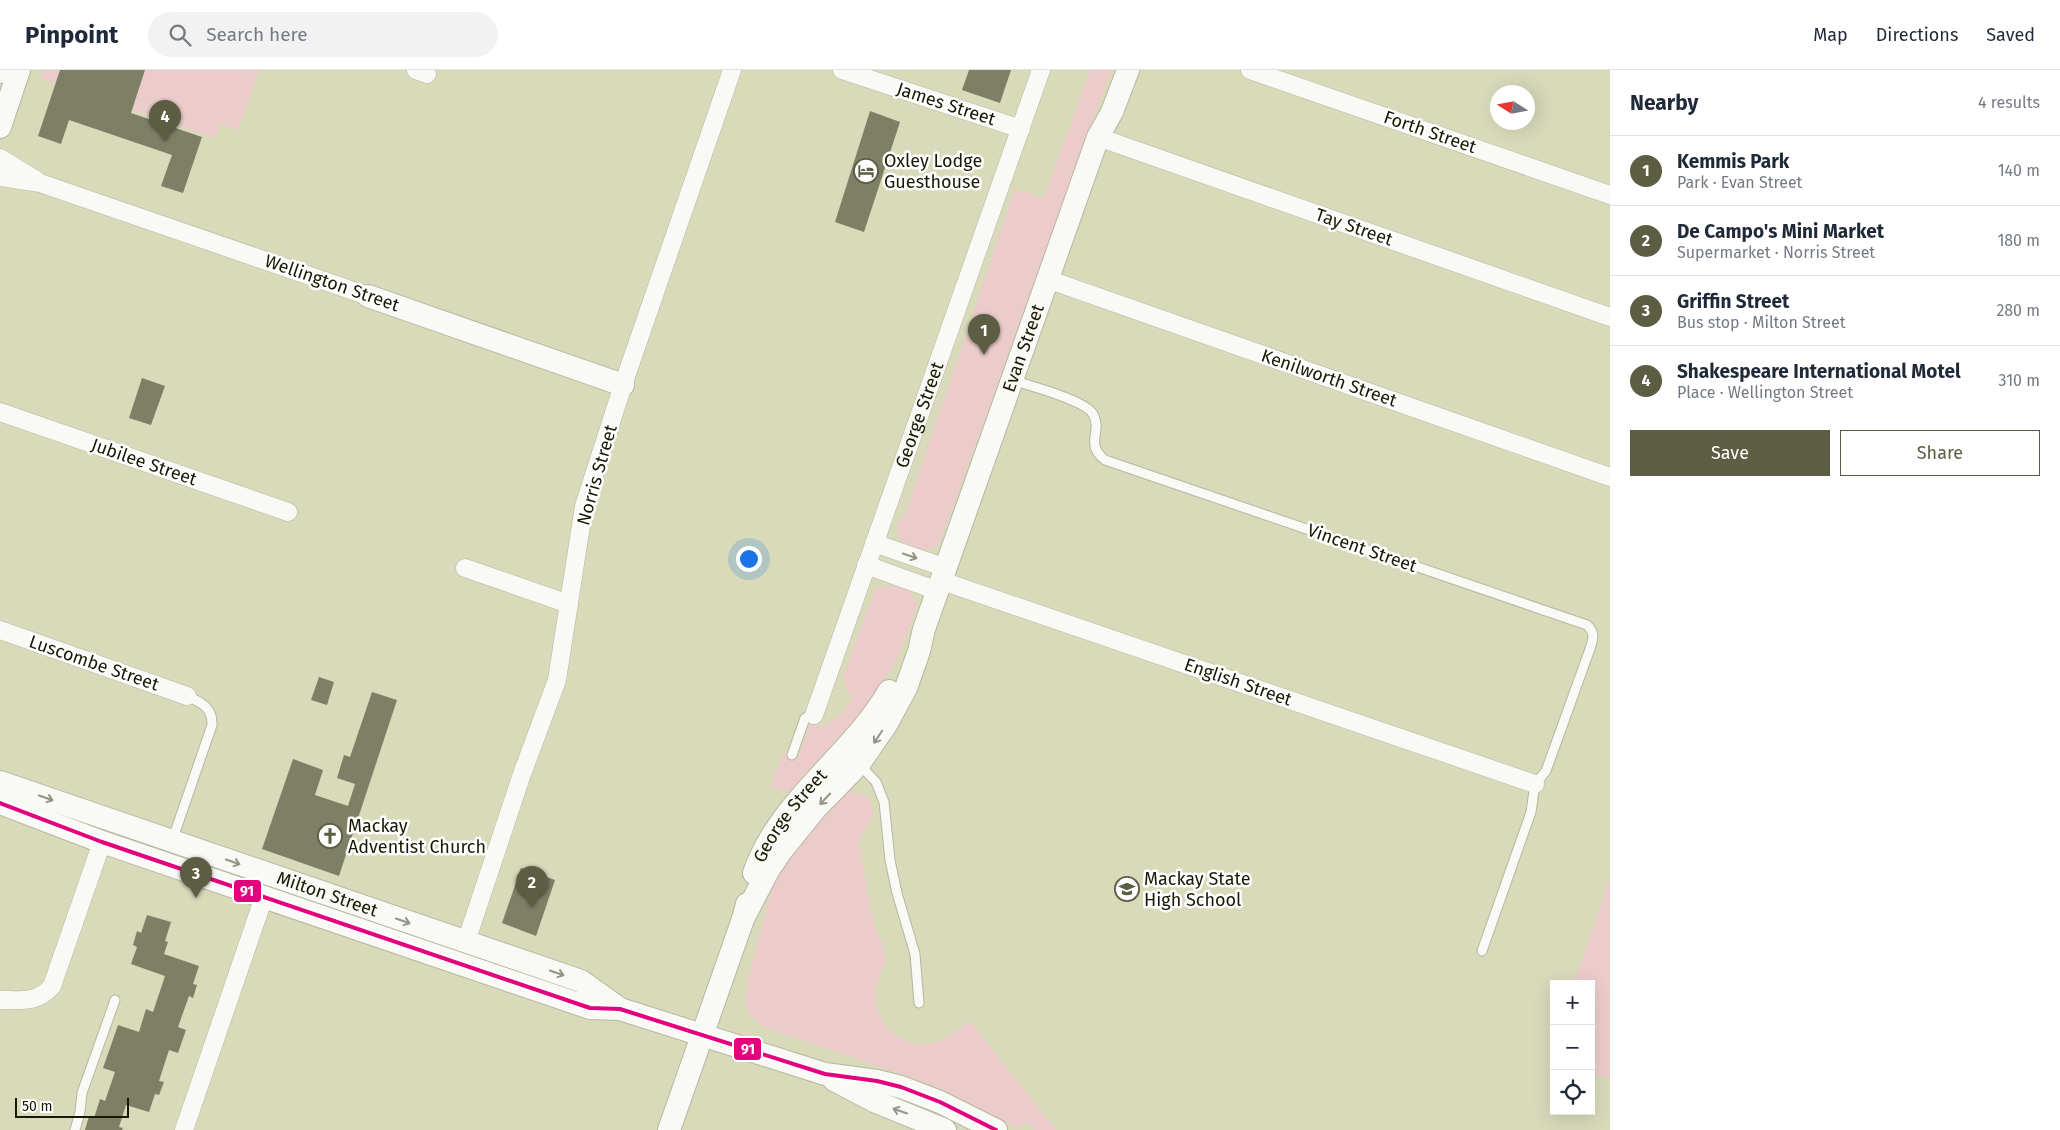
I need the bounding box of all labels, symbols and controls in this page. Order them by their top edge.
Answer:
search box [148,12,498,57]
text: Pinpoint [25,21,118,49]
icon: search [166,21,194,49]
text: Search here [206,23,308,46]
text: Map [1813,24,1848,46]
text: Directions [1876,24,1958,46]
text: Saved [1986,24,2035,46]
street label: James Street [894,78,999,130]
north arrow [1490,85,1535,130]
text: Nearby [1630,90,1698,116]
text: 4 results [1978,93,2040,112]
pin: 4 [149,100,181,141]
street label: Forth Street [1381,106,1480,158]
place label: Oxley Lodge Guesthouse [884,150,982,193]
text: Kemmis Park [1677,150,1789,173]
hotel icon: Oxley Lodge Guesthouse [853,158,879,184]
text: 1 [1642,161,1650,180]
text: 140 m [1998,161,2040,180]
text: Park · Evan Street [1677,173,1802,192]
street label: Tay Street [1312,204,1396,251]
text: De Campo's Mini Market [1677,220,1884,243]
text: 2 [1642,231,1650,250]
text: 180 m [1997,231,2040,250]
text: Supermarket · Norris Street [1677,243,1875,262]
street label: Wellington Street [262,250,403,317]
text: Griffin Street [1677,290,1789,313]
street label: Evan Street [998,301,1049,395]
text: 3 [1642,301,1650,320]
text: 280 m [1996,301,2040,320]
text: Bus stop · Milton Street [1677,313,1845,332]
pin: 1 [968,314,1000,355]
street label: Kenilworth Street [1258,344,1400,412]
street label: George Street [891,359,949,471]
text: Shakespeare International Motel [1677,360,1961,383]
text: 4 [1641,371,1651,390]
text: 310 m [1999,371,2040,390]
text: Place · Wellington Street [1677,383,1853,402]
street label: Norris Street [572,422,622,528]
button: Save [1630,430,1830,476]
button: Share [1840,430,2040,476]
street label: Jubilee Street [88,434,200,490]
street label: Vincent Street [1304,519,1420,577]
your location [736,546,762,572]
one-way arrow [902,551,918,561]
street label: Luscombe Street [26,630,162,696]
street label: English Street [1181,653,1295,711]
one-way arrow [872,730,882,744]
street label: George Street [749,764,832,866]
one-way arrow [819,793,831,806]
one-way arrow [38,794,53,803]
place label: Mackay Adventist Church [348,815,486,858]
church icon: Mackay Adventist Church [317,823,343,849]
pin: 3 [180,857,212,898]
one-way arrow [225,858,240,867]
pin: 2 [516,866,548,907]
street label: Milton Street [274,867,381,922]
place label: Mackay State High School [1144,868,1251,911]
school or university icon: Mackay State High School [1114,876,1140,902]
line badge: 91 [233,879,262,903]
text: 91 [240,883,254,900]
one-way arrow [395,916,411,926]
one-way arrow [549,969,564,978]
map controls [1550,980,1595,1115]
button: + [1550,980,1595,1025]
button: − [1550,1025,1595,1070]
line badge: 91 [733,1037,762,1061]
text: 91 [741,1041,755,1058]
button: locate [1550,1070,1595,1115]
scale bar [15,1095,129,1118]
text: 50 m [22,1098,53,1115]
one-way arrow [893,1106,908,1115]

